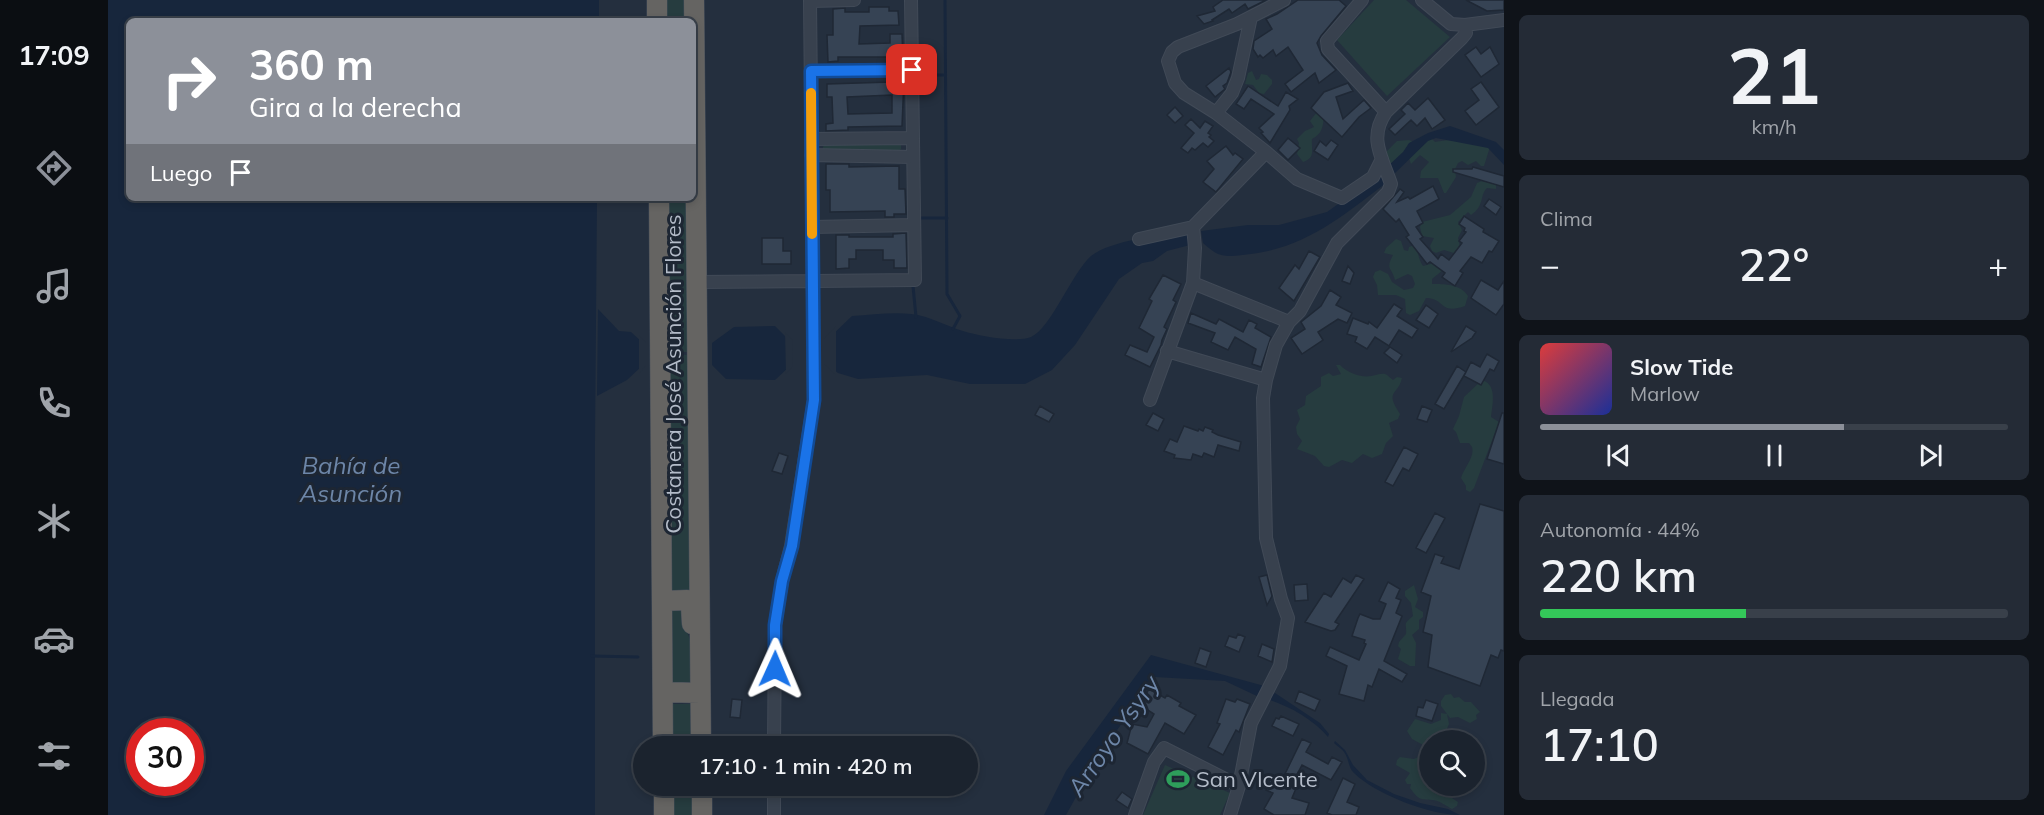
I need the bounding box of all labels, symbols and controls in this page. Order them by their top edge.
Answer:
text: 21 [1727,26,1821,124]
text: 17:09 [18,38,90,72]
text: 360 m [249,38,374,91]
icon: right [150,42,228,120]
pin [886,44,937,95]
icon: arrive [895,53,928,86]
text: Gira a la derecha [249,90,462,124]
text: km/h [1751,114,1797,139]
icon: directions [33,147,75,189]
icon: arrive [224,156,257,189]
text: Luego [150,159,212,187]
text: Clima [1540,206,1593,231]
street label: Costanera José Asunción Flores [659,214,687,534]
text: 22° [1739,236,1809,292]
text: − [1540,244,1560,285]
text: + [1988,244,2008,285]
icon: music [33,265,75,307]
text: Slow Tide [1630,353,1733,381]
text: Marlow [1630,381,1700,406]
icon: phone [33,382,75,424]
icon: previous [1602,439,1635,472]
icon: pause [1758,439,1791,472]
icon: next [1914,439,1947,472]
water label: Bahía de Asunción [299,450,402,508]
icon: climate [33,500,75,542]
text: Autonomía · 44% [1540,517,1700,542]
text: 220 km [1540,547,1697,603]
icon: car [33,618,75,660]
position arrow [743,637,807,701]
water label: Arroyo Ysyry [1060,668,1166,802]
text: Llegada [1540,686,1615,711]
text: 17:10 [1540,716,1659,772]
speed limit sign: 30 [126,718,204,796]
map controls [1419,730,1485,796]
button: search [1419,730,1485,796]
icon: filters [33,735,75,777]
text: 17:10 · 1 min · 420 m [698,752,913,780]
place label: San VIcente [1196,765,1318,793]
sports icon: San VIcente [1165,766,1191,792]

